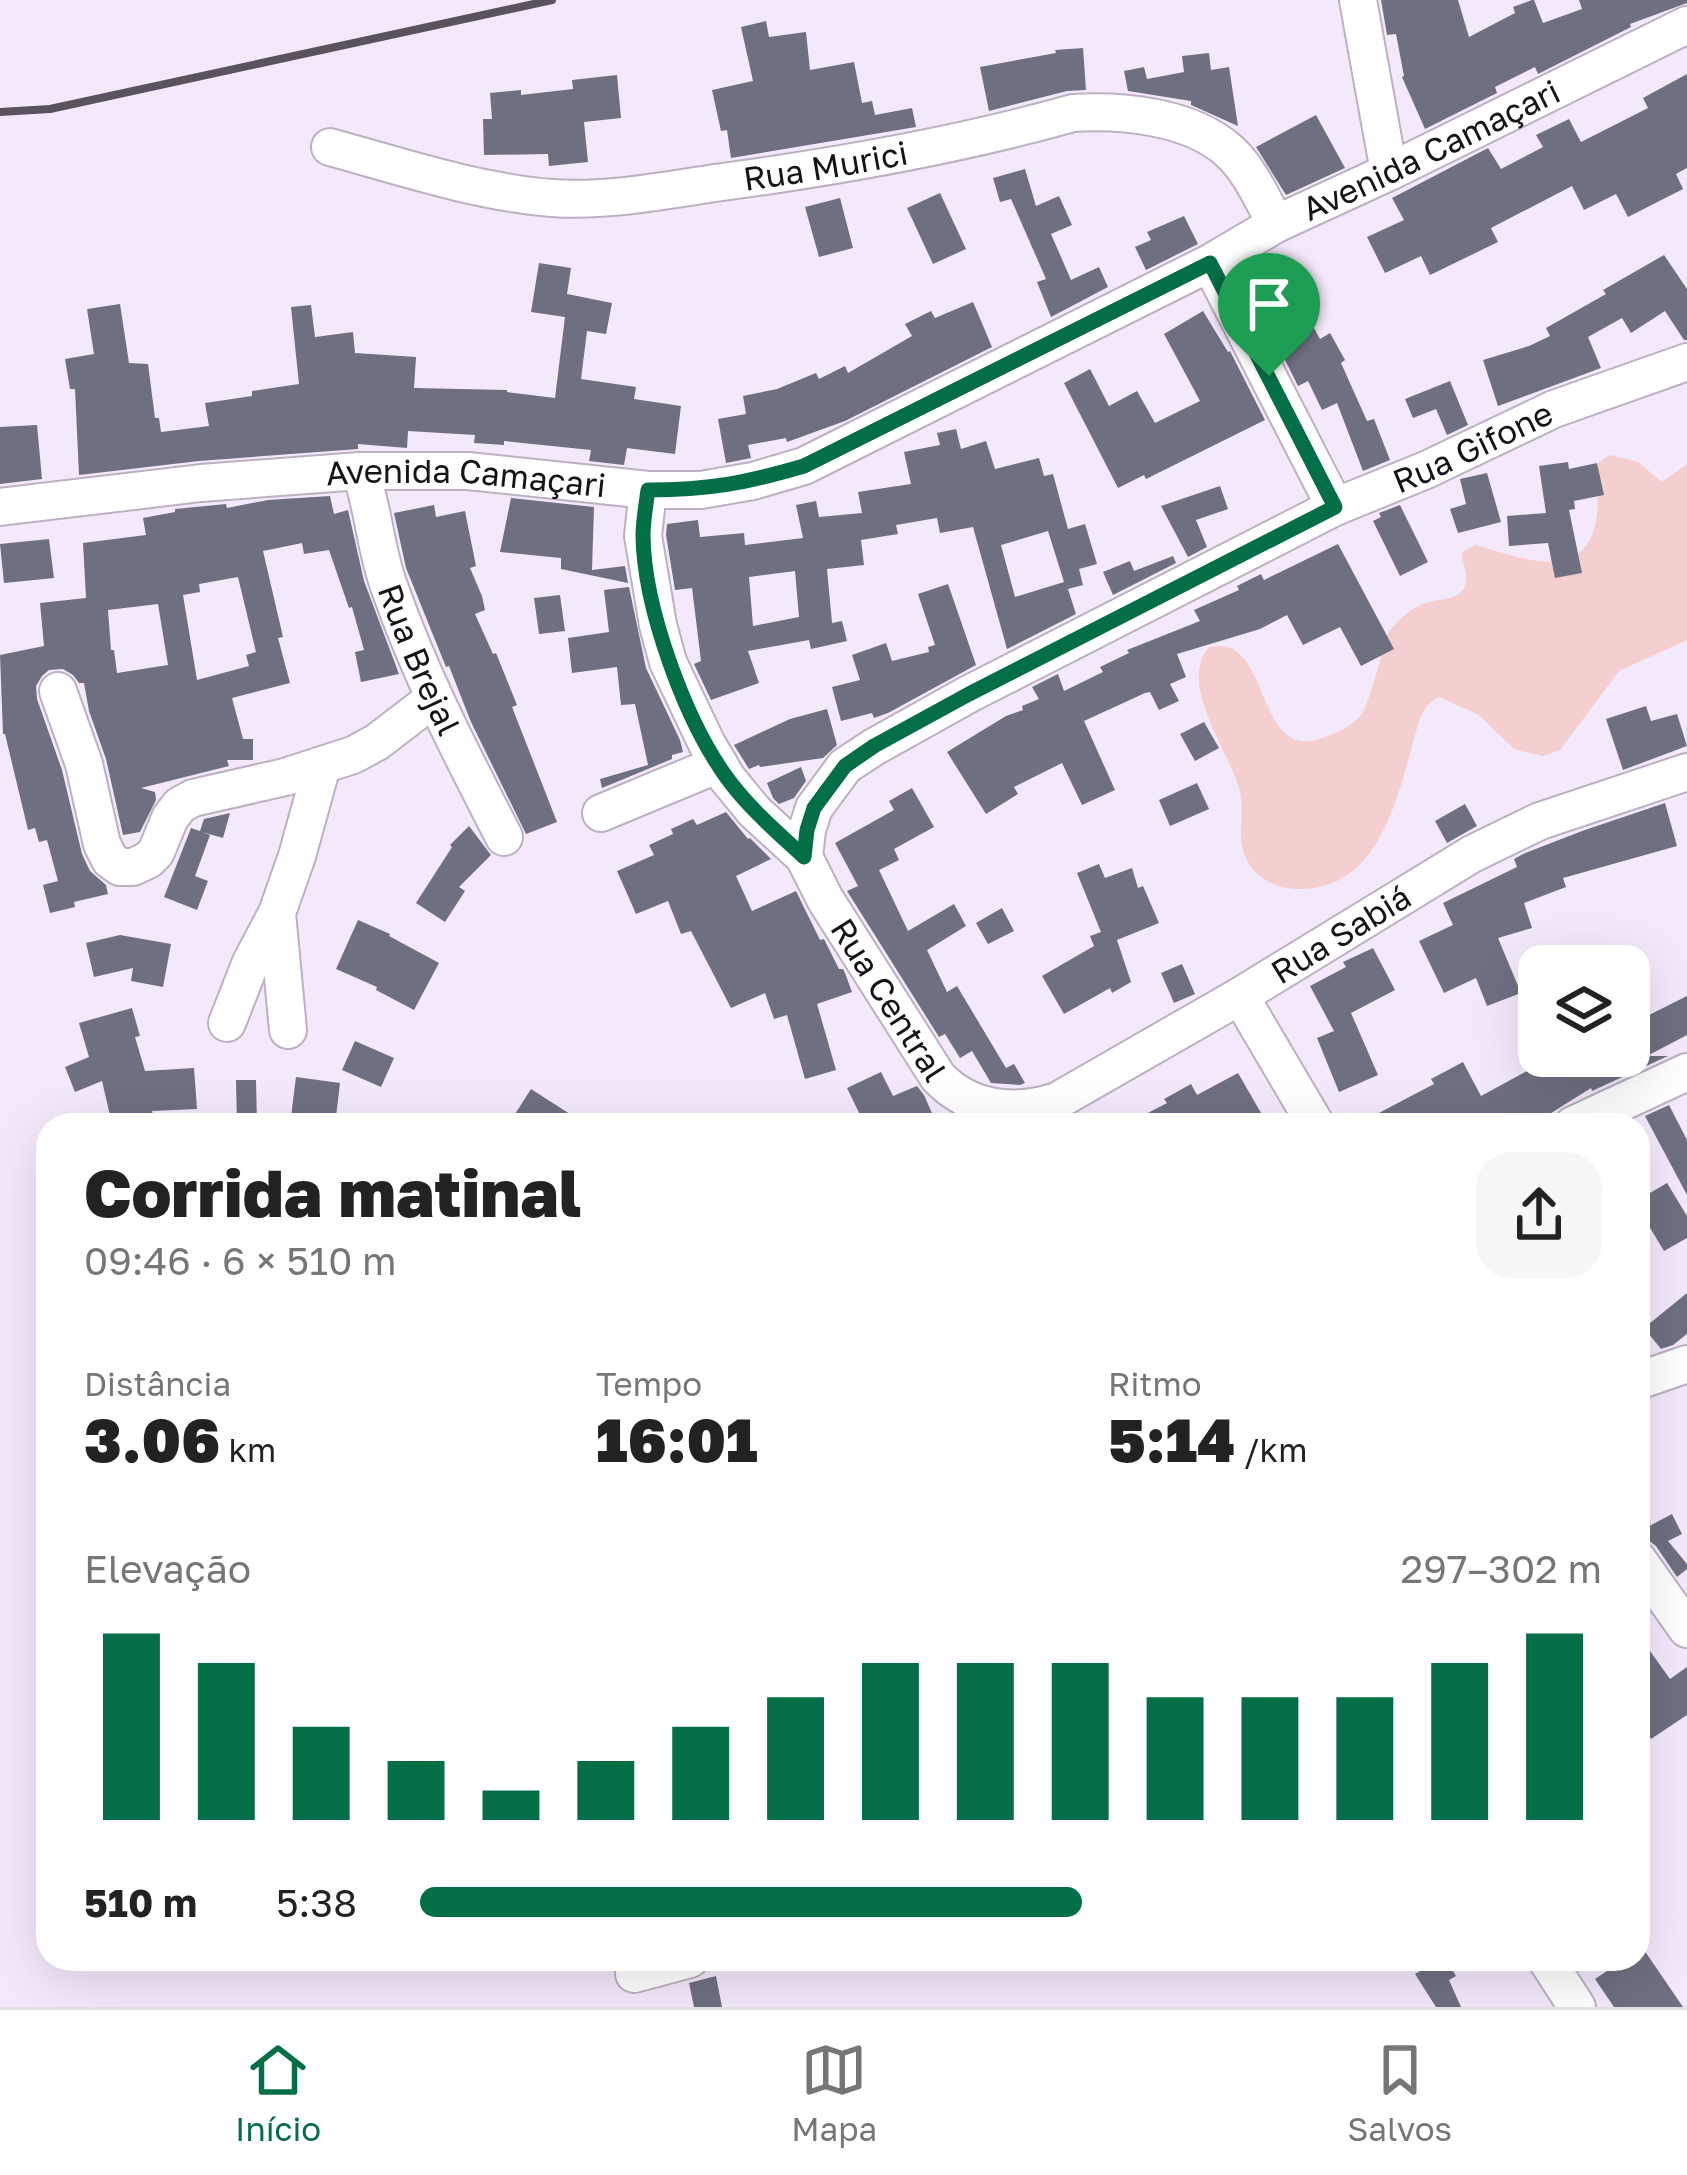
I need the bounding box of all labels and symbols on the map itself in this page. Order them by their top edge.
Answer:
street label: Avenida Camaçari [1296,71,1566,228]
street label: Rua Murici [741,132,911,198]
pin [1218,253,1320,376]
street label: Rua Gifone [1387,393,1559,500]
street label: Avenida Camaçari [324,450,608,504]
street label: Rua Brejal [371,578,469,741]
street label: Rua Sabiá [1264,876,1417,991]
street label: Rua Central [823,911,955,1088]

